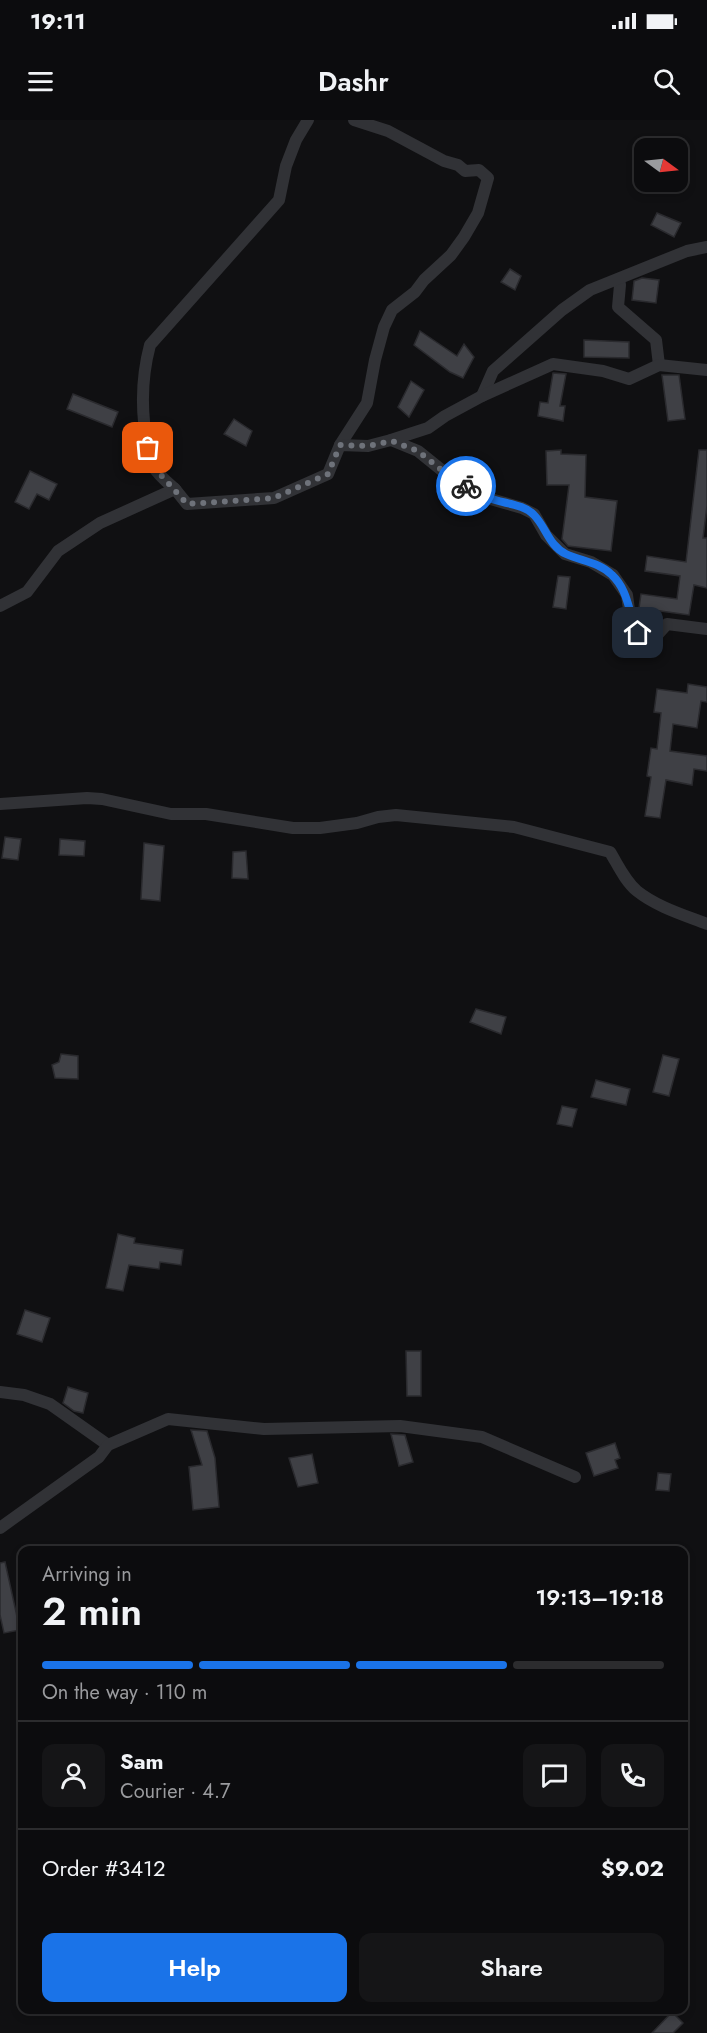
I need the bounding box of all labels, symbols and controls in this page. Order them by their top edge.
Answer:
text: 19:11 [30,5,85,37]
text: Dashr [318,62,389,101]
icon: menu [24,65,57,98]
icon: search [650,65,683,98]
north arrow [634,138,688,192]
map controls [634,138,688,192]
pin [122,422,173,473]
icon: bag [131,431,164,464]
courier [436,456,496,516]
icon: bike [450,470,483,503]
pin [612,607,663,658]
icon: home [621,616,654,649]
text: Arriving in [42,1560,132,1589]
text: 19:13–19:18 [535,1581,664,1613]
text: 2 min [42,1583,142,1640]
text: On the way · 110 m [42,1678,207,1707]
button: person [42,1744,105,1807]
button: chat [523,1744,586,1807]
button: phone [601,1744,664,1807]
text: Sam [120,1745,164,1777]
text: Courier · 4.7 [120,1777,231,1806]
text: Order #3412 [42,1852,166,1884]
text: $9.02 [601,1852,664,1884]
button: Help [42,1933,347,2002]
button: Share [359,1933,664,2002]

